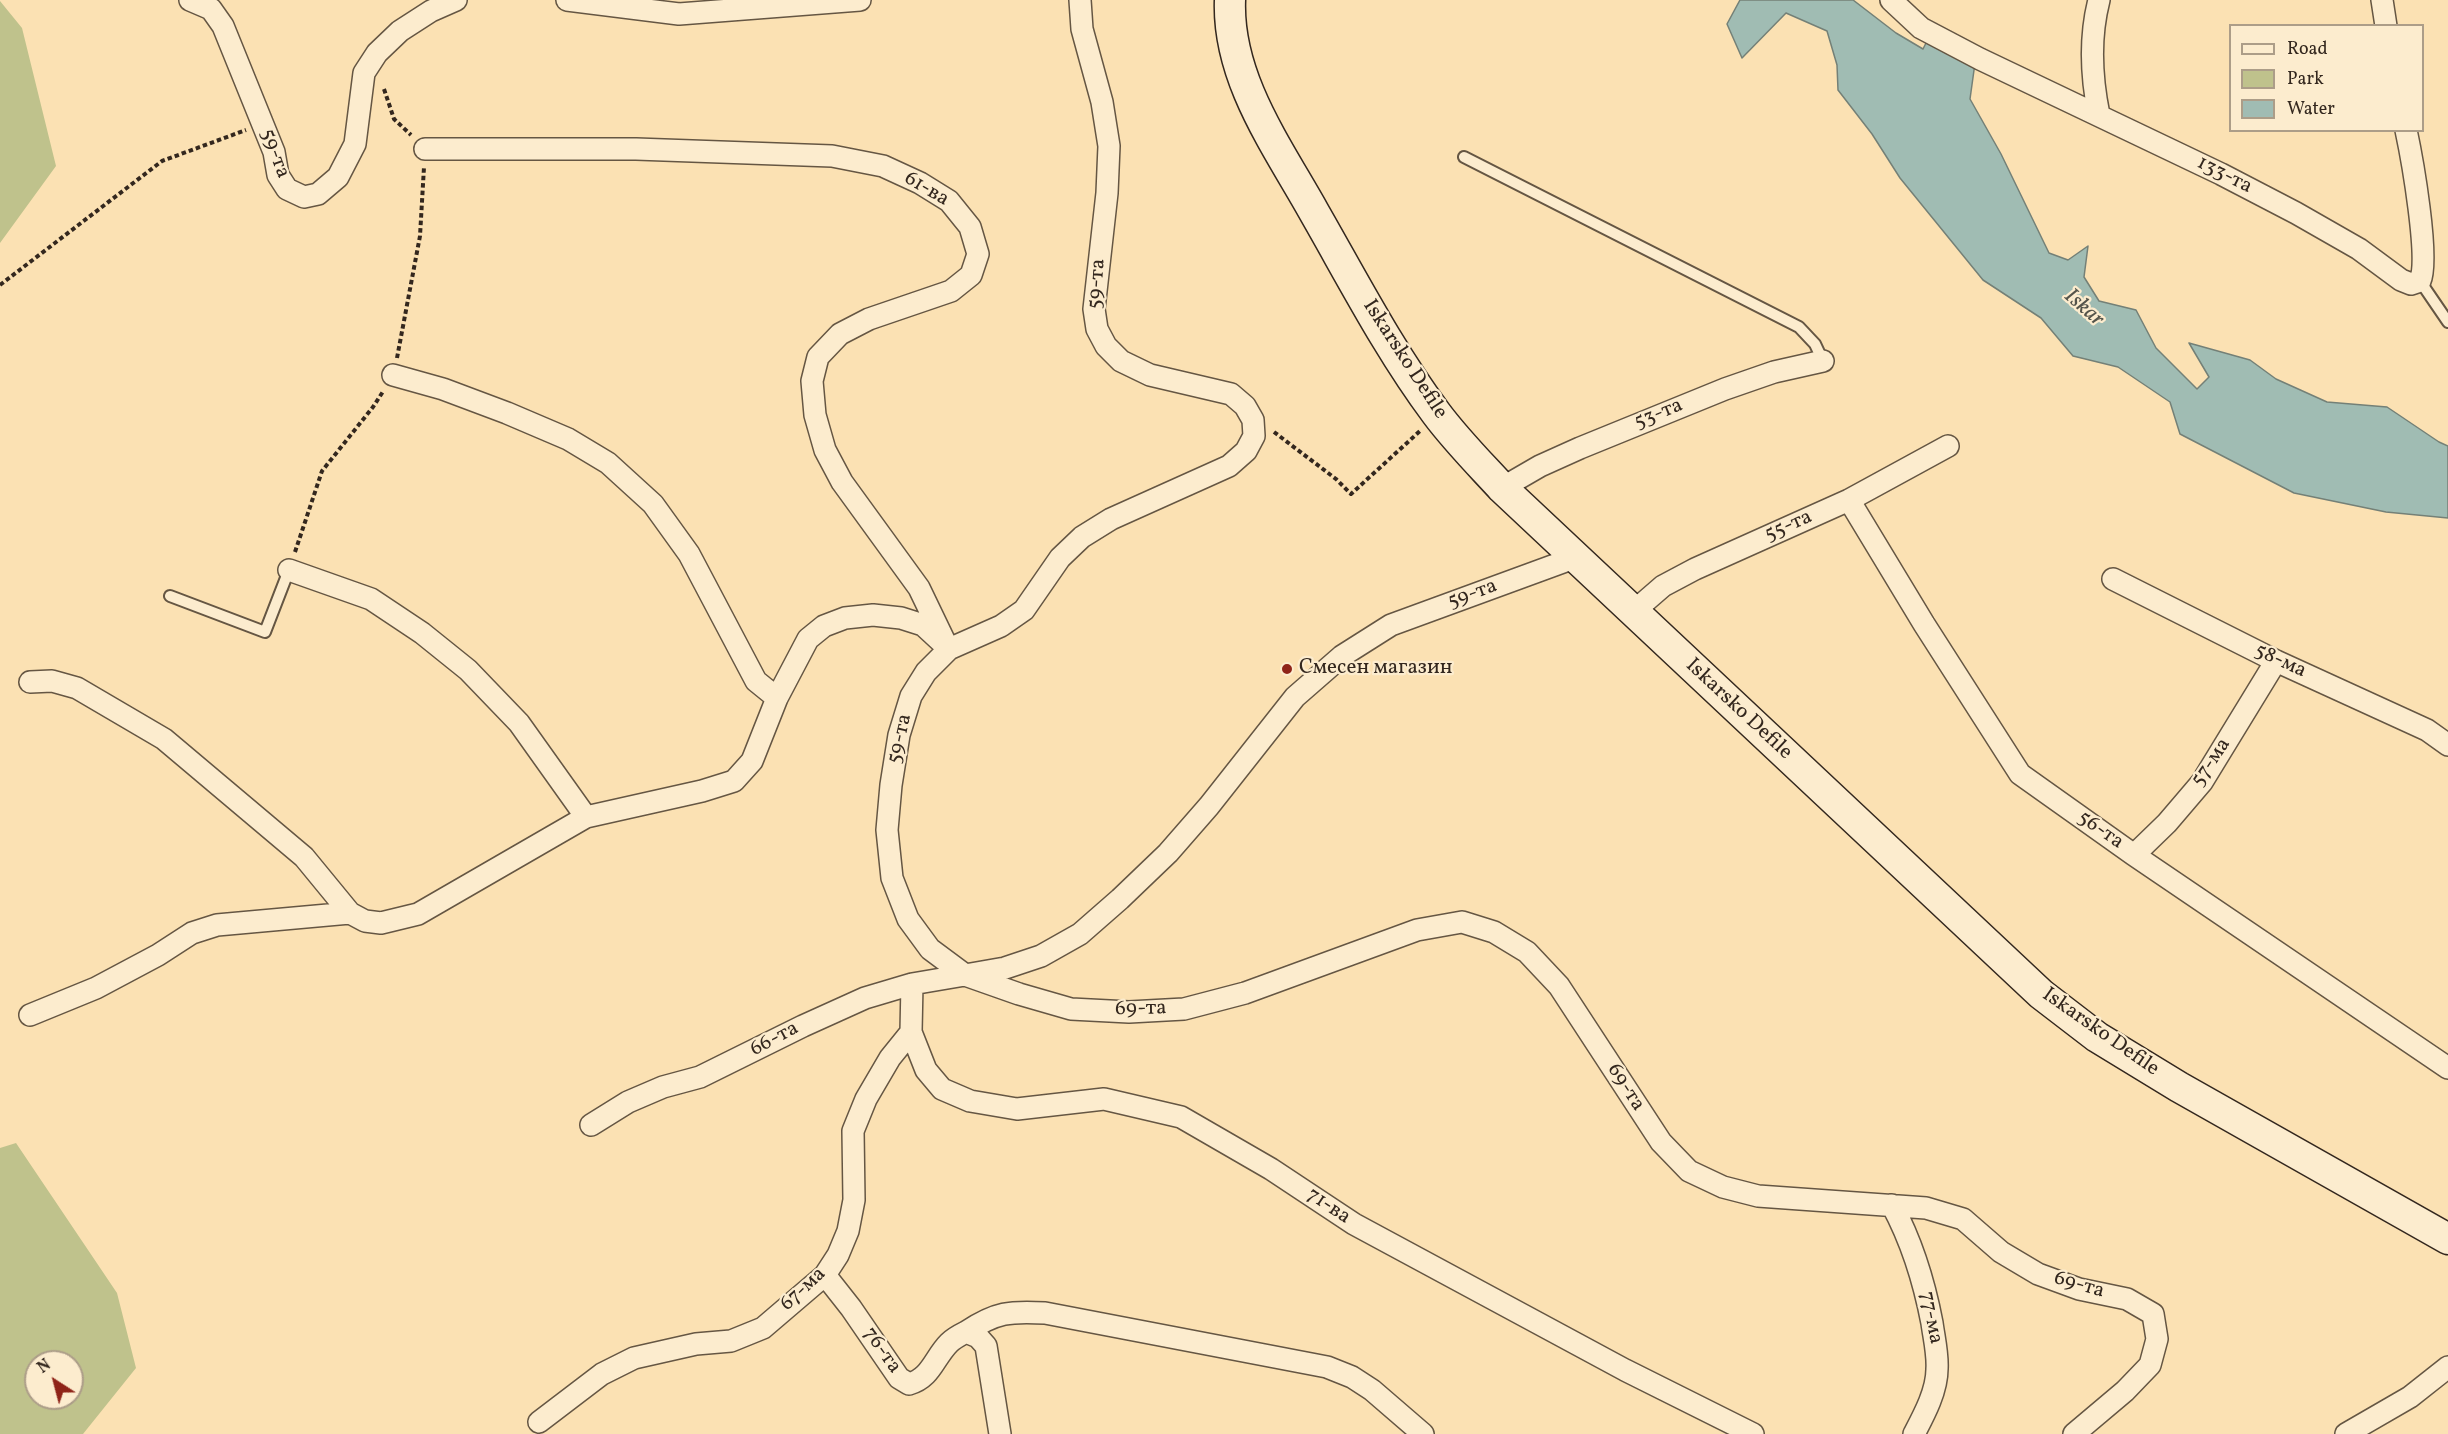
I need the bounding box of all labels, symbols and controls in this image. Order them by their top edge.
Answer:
legend [2229,24,2424,132]
text: Road [2287,37,2328,62]
text: Park [2287,67,2324,92]
text: Water [2287,97,2335,122]
street label: 59-та [254,126,294,182]
street label: 133-та [2192,151,2256,201]
street label: 61-ва [899,167,953,213]
street label: 59-та [1084,258,1112,310]
water label: Iskar [2057,284,2109,334]
street label: Iskarsko Defile [1356,296,1452,424]
street label: 53-та [1631,394,1687,436]
street label: 55-та [1761,505,1817,549]
street label: 59-та [1445,575,1501,615]
street label: 58-ма [2250,639,2310,685]
street label: Iskarsko Defile [1679,654,1797,766]
place label: Смесен магазин [1299,656,1453,682]
marker: Смесен магазин [1280,662,1294,676]
street label: 59-та [883,712,919,766]
street label: 57-ма [2187,734,2237,792]
street label: 56-та [2072,806,2128,856]
street label: Iskarsko Defile [2037,983,2163,1083]
street label: 69-та [1115,997,1167,1023]
street label: 66-та [747,1017,803,1063]
street label: 69-та [1600,1060,1650,1116]
street label: 71-ва [1301,1183,1355,1231]
street label: 67-ма [776,1263,832,1317]
street label: 69-та [2051,1267,2107,1305]
street label: 77-ма [1913,1289,1947,1347]
street label: 76-та [856,1323,906,1379]
north arrow [24,1350,84,1410]
text: N [33,1355,56,1379]

